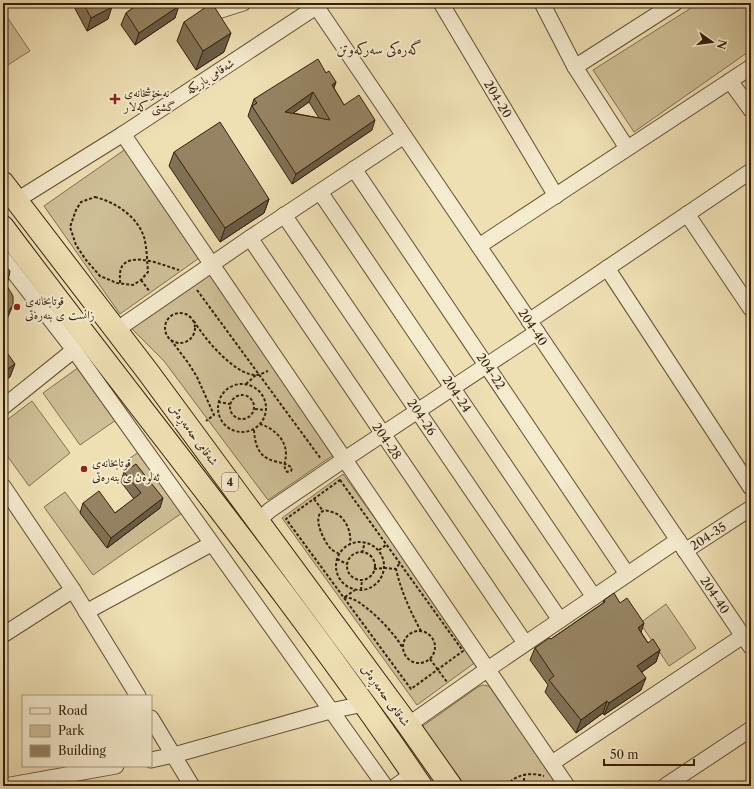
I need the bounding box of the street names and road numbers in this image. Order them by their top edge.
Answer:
street label: شەقامی باریکە [183,55,238,98]
street label: 204-20 [481,77,515,121]
street label: 204-40 [515,306,551,348]
street label: 204-22 [473,350,509,392]
street label: 204-24 [439,373,475,415]
street label: 204-26 [404,396,440,438]
street label: شەقامی حەمەڕەش [164,400,222,470]
street label: 204-28 [369,420,405,462]
road number: 4 [222,473,238,491]
street label: 204-35 [687,519,729,553]
street label: 204-40 [697,574,733,616]
street label: شەقامی حەمەڕەش [356,661,414,731]

